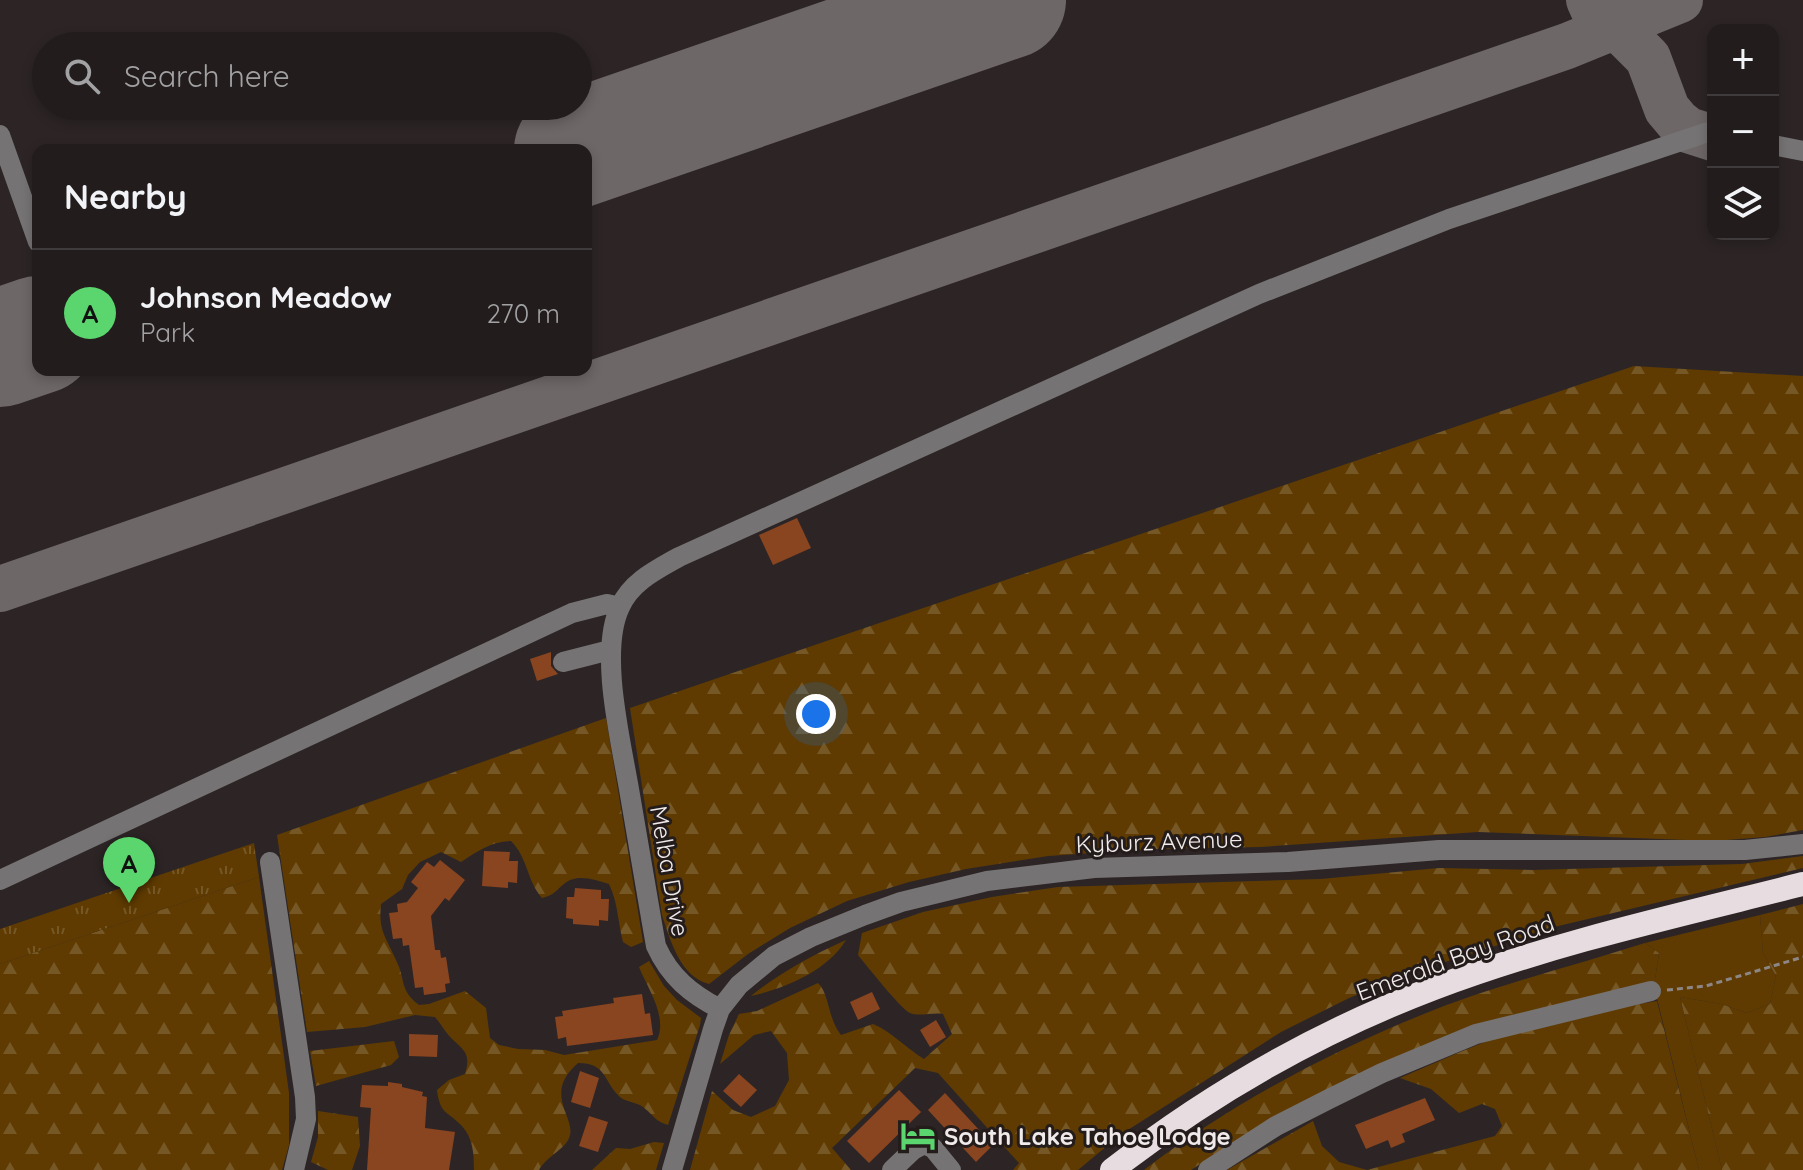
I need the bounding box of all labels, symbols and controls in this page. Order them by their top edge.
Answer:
map controls [1707,24,1779,240]
button: + [1707,24,1779,96]
search box [32,32,592,120]
icon: search [60,54,104,98]
text: Search here [124,57,290,95]
button: − [1707,96,1779,168]
button: layers [1707,168,1779,240]
text: Nearby [64,175,187,218]
text: Johnson Meadow [140,278,392,316]
text: A [82,297,98,330]
text: 270 m [486,297,560,330]
text: Park [140,316,195,349]
your location [796,694,836,734]
street label: Melba Drive [644,803,696,939]
street label: Kyburz Avenue [1075,823,1243,859]
pin: A [103,837,155,903]
street label: Emerald Bay Road [1352,907,1558,1007]
hotel icon: South Lake Tahoe Lodge [899,1117,937,1155]
place label: South Lake Tahoe Lodge [944,1121,1231,1151]

